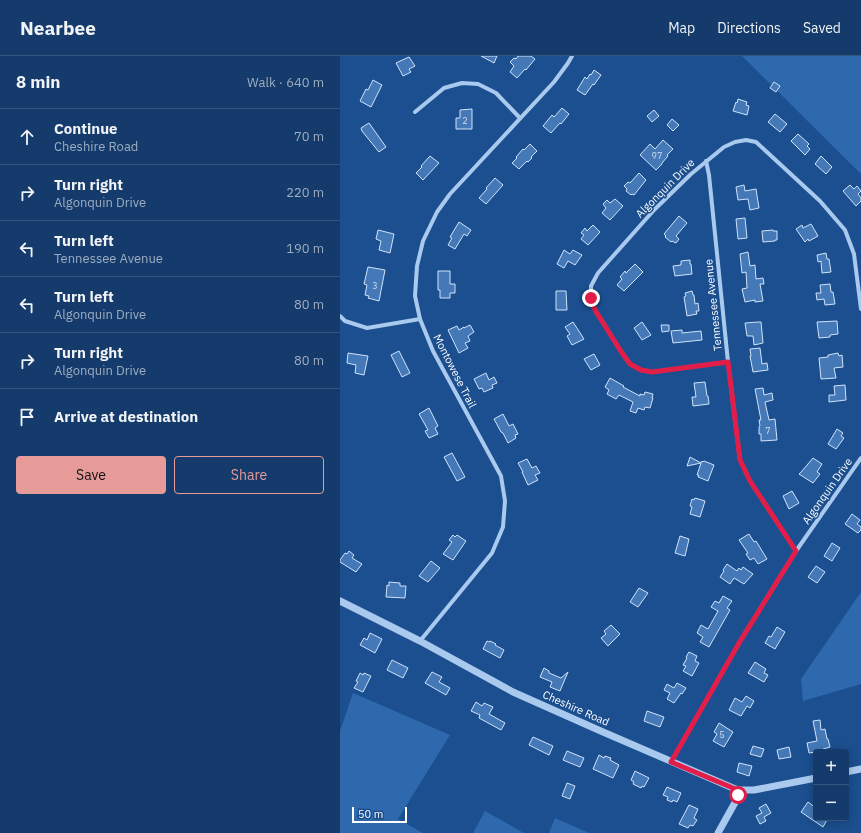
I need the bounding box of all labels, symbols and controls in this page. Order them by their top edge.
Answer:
text: Nearbee [20,16,96,40]
text: Map [668,19,695,37]
text: Directions [717,19,781,37]
text: Saved [803,19,841,37]
text: 8 min [16,71,60,93]
text: Walk · 640 m [247,74,324,91]
house number: 2 [462,115,468,126]
text: Continue [54,119,118,138]
icon: ahead [16,126,38,148]
text: 70 m [294,128,324,145]
text: Cheshire Road [54,138,138,155]
house number: 97 [652,150,662,161]
street label: Algonquin Drive [632,155,698,221]
text: Turn right [54,175,123,194]
icon: right [16,182,38,204]
text: 220 m [286,184,324,201]
text: Algonquin Drive [54,194,146,211]
text: Turn left [54,231,114,250]
icon: left [16,238,38,260]
text: 190 m [286,240,324,257]
text: Tennessee Avenue [54,250,163,267]
street label: Tennessee Avenue [701,258,725,352]
house number: 3 [372,280,378,291]
text: Turn left [54,287,114,306]
route end [582,289,600,307]
icon: left [16,294,38,316]
text: 80 m [294,296,324,313]
text: Algonquin Drive [54,306,146,323]
street label: Montowese Trail [430,332,480,410]
text: Turn right [54,343,123,362]
icon: right [16,350,38,372]
text: 80 m [294,352,324,369]
text: Algonquin Drive [54,362,146,379]
icon: arrive [16,406,38,428]
text: Arrive at destination [54,407,198,426]
house number: 7 [765,425,771,436]
street label: Algonquin Drive [799,455,855,527]
button: Save [16,456,166,494]
button: Share [174,456,324,494]
street label: Cheshire Road [541,687,611,729]
house number: 5 [719,729,725,740]
map controls [813,749,849,821]
button: + [813,749,849,785]
button: − [813,785,849,821]
route start [729,786,747,804]
scale bar [352,805,407,824]
text: 50 m [358,807,383,821]

